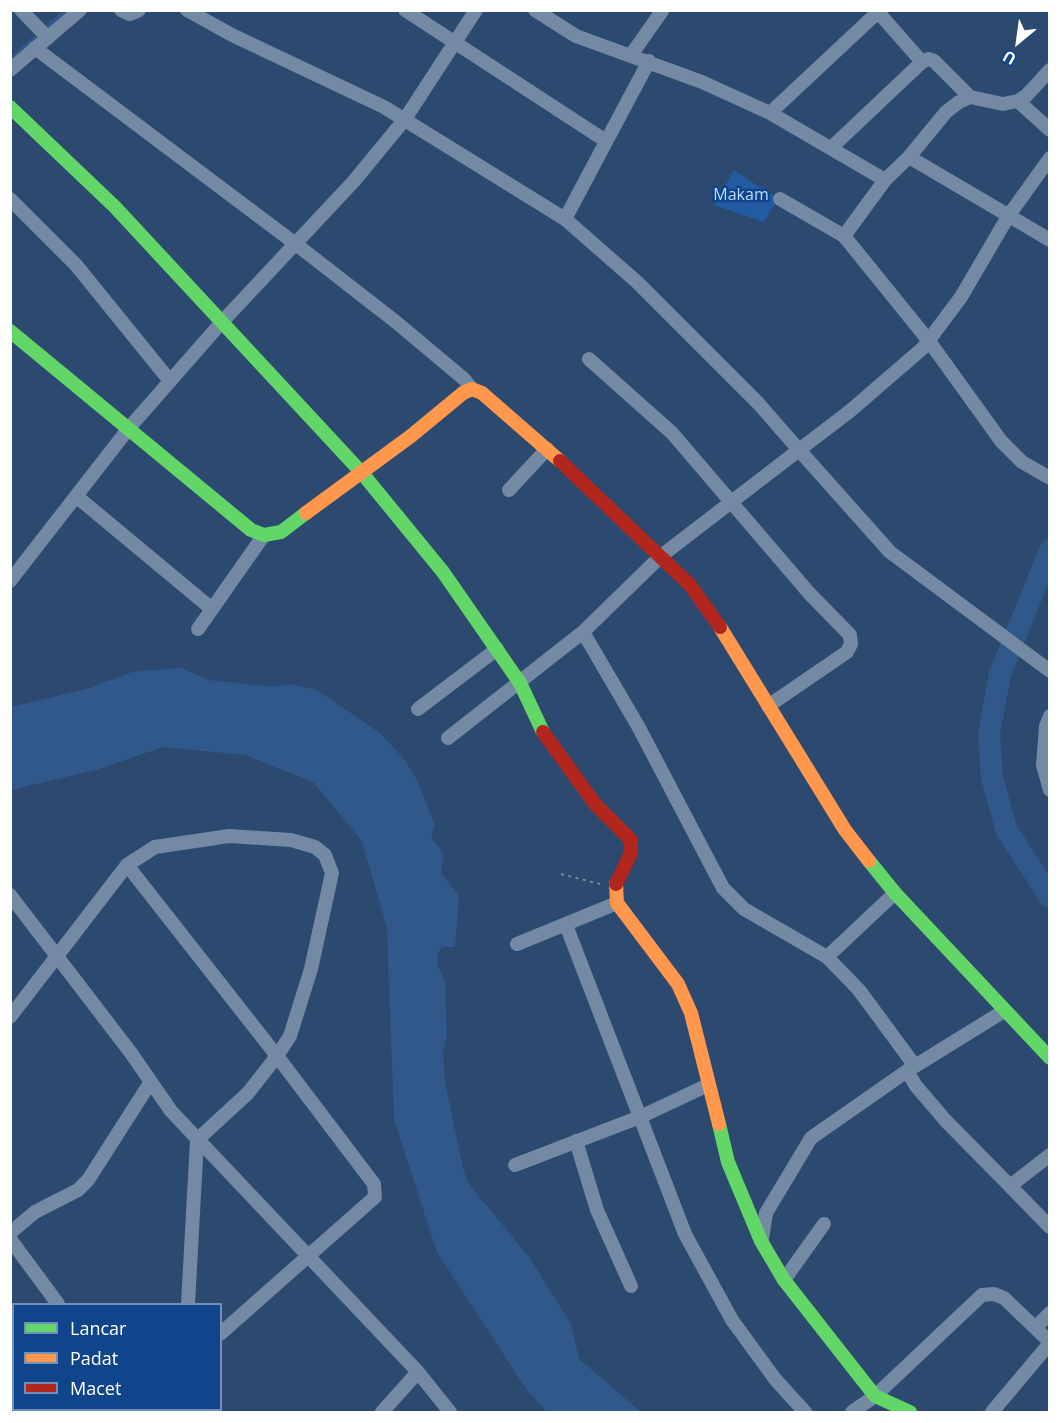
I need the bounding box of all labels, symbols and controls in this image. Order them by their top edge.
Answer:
north arrow [988,12,1048,72]
text: U [999,45,1020,70]
park label: Makam [713,185,769,205]
legend [12,1303,222,1411]
text: Lancar [70,1316,126,1340]
text: Padat [70,1346,118,1370]
text: Macet [70,1376,121,1400]

